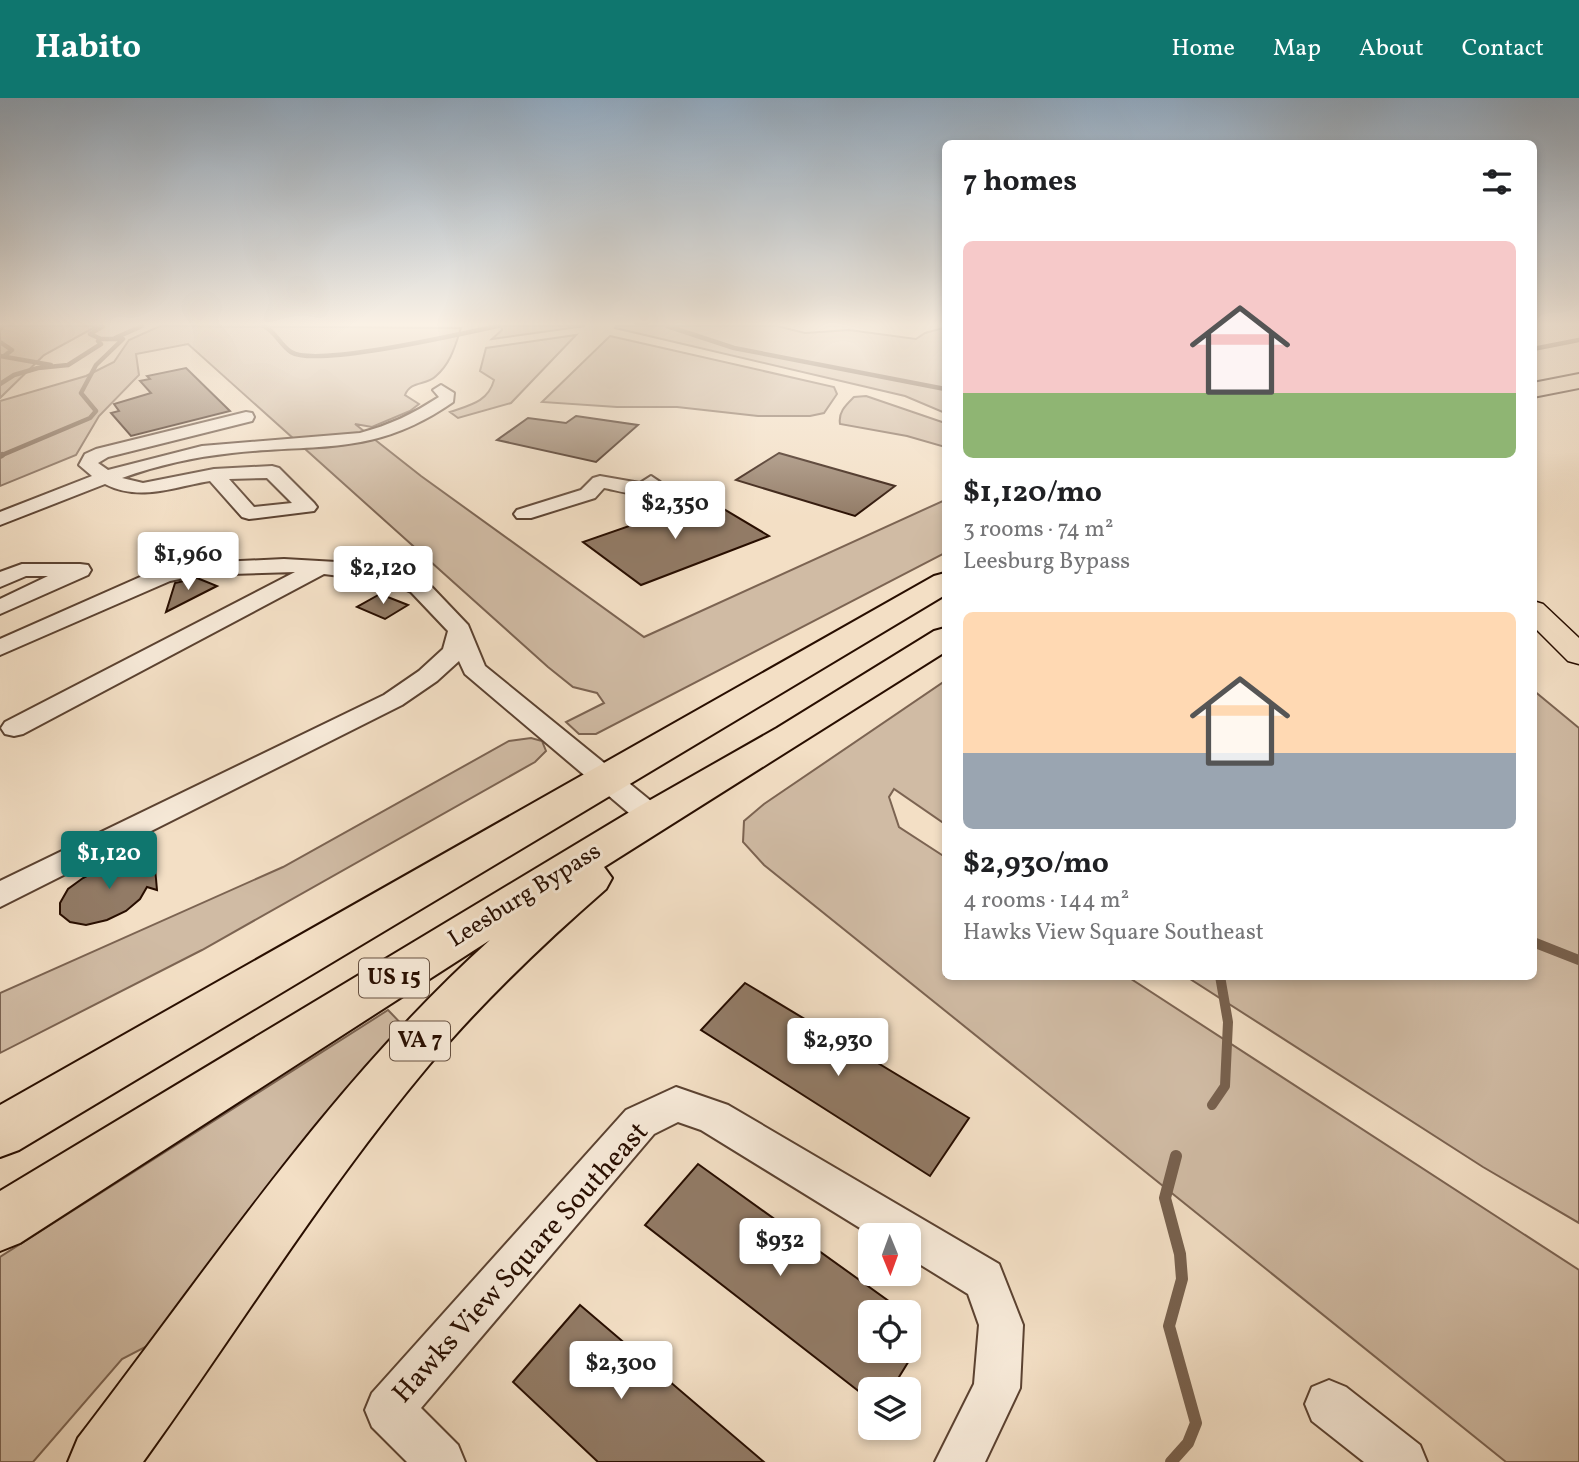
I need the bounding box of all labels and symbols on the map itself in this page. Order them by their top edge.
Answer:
pin: $2,350 [618,482,732,541]
pin: $1,960 [131,532,245,592]
pin: $2,120 [326,546,440,606]
pin: $1,120 [52,832,166,891]
street label: Leesburg Bypass [442,835,608,957]
road number: US 15 [359,958,429,998]
pin: $2,930 [781,1018,895,1078]
road number: VA 7 [390,1022,450,1060]
street label: Hawks View Square Southeast [384,1114,658,1412]
pin: $932 [739,1218,821,1278]
north arrow [858,1223,920,1286]
pin: $2,300 [564,1342,678,1401]

